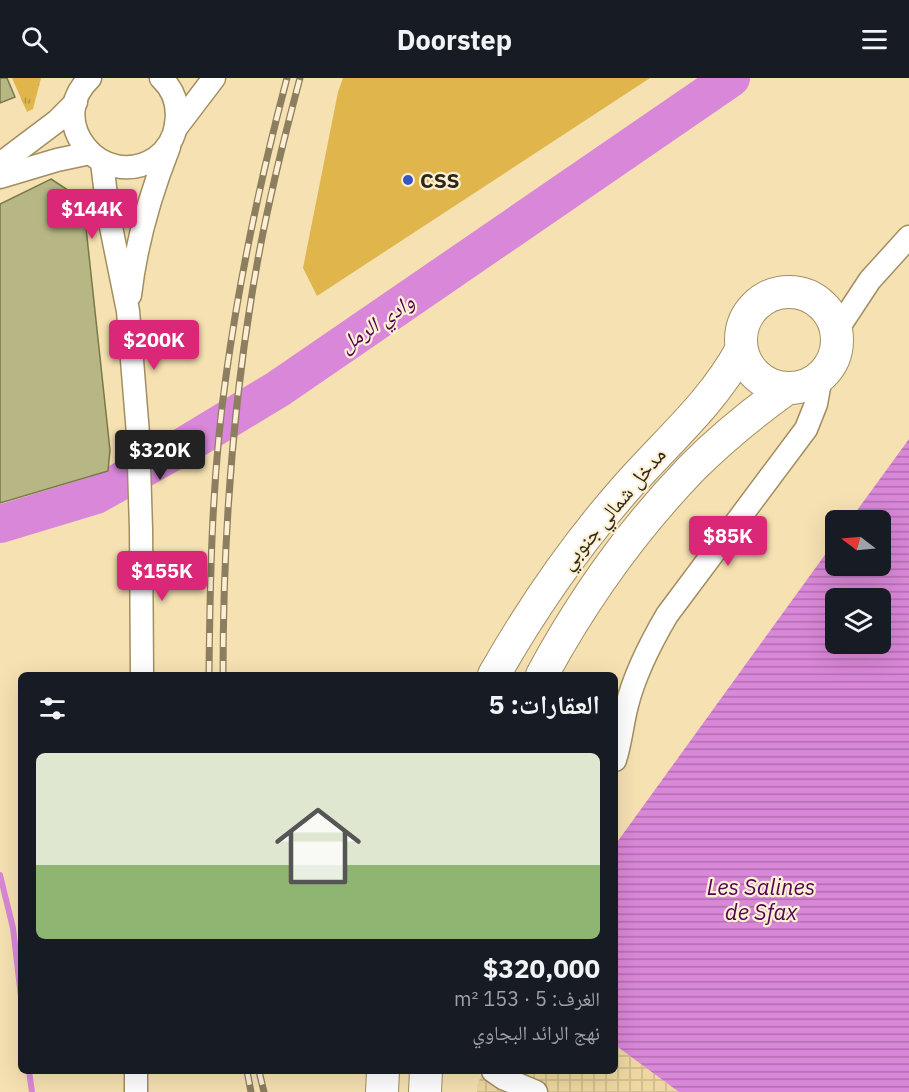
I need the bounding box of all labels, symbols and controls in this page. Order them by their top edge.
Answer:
text: Doorstep [397,22,512,57]
icon: search [18,23,51,56]
icon: menu [858,23,891,56]
place label: CSS [420,166,460,194]
marker: CSS [401,173,415,187]
pin: $144K [50,189,134,240]
text: $144K [61,195,123,222]
water label: وادي الرمل [333,286,421,361]
pin: $200K [112,320,196,371]
text: $200K [123,326,185,353]
pin: $320K [118,430,202,481]
text: $320K [129,436,191,463]
street label: مدخل شمالي جنوبي [553,441,674,577]
north arrow [825,510,891,576]
map controls [825,510,891,654]
pin: $85K [692,516,764,567]
text: $85K [703,522,753,549]
pin: $155K [120,551,204,602]
text: $155K [131,557,193,584]
button: layers [825,588,891,654]
text: العقارات: 5 [489,687,600,721]
icon: filters [36,692,69,725]
icon: home [264,792,372,900]
water label: Les Salines de Sfax [707,872,815,926]
text: $320,000 [483,951,600,985]
text: الغرف: 5 · 153 m² [454,985,600,1012]
text: نهج الرائد البجاوي [472,1019,600,1046]

